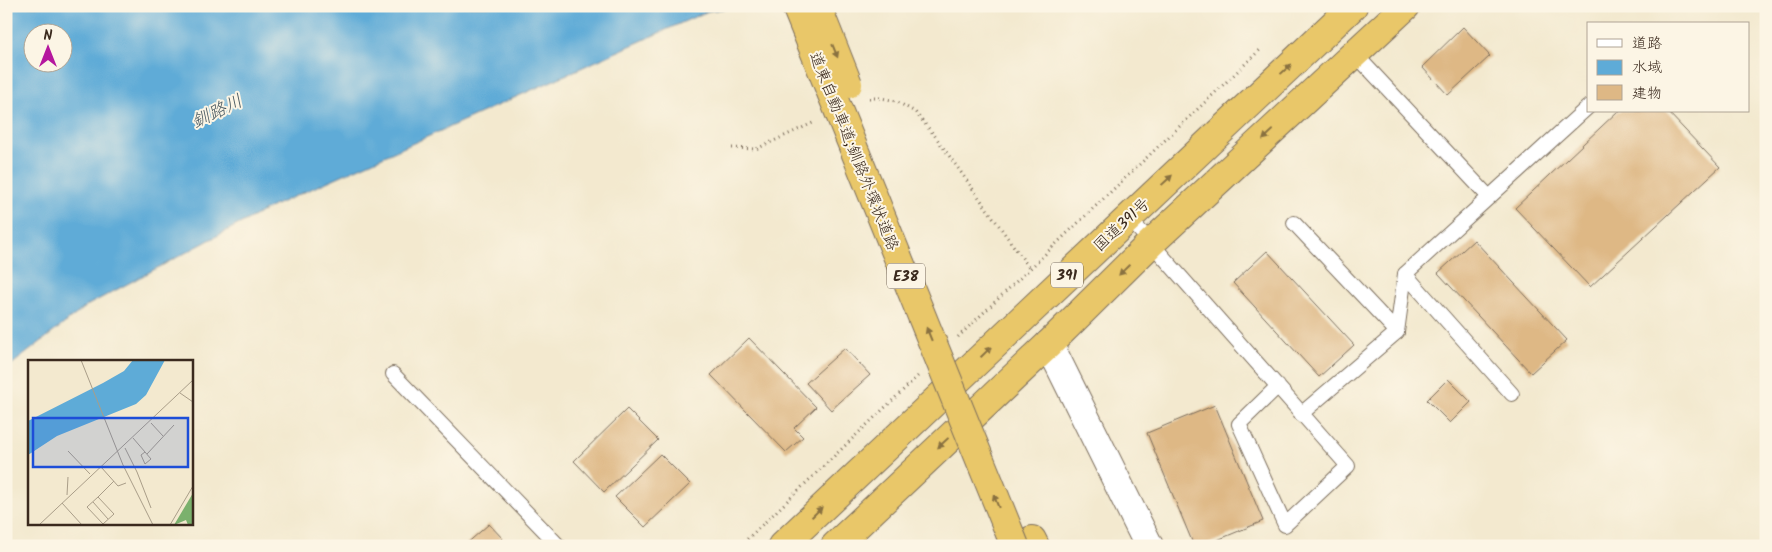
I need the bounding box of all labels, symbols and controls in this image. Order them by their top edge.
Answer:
north arrow [22,22,72,72]
legend [1587,22,1750,112]
text: N [44,25,53,47]
text: 道路 [1632,32,1662,56]
one-way arrow [832,44,840,59]
street label: 道東自動車道;釧路外環状道路 [802,48,905,255]
text: 水域 [1632,56,1662,80]
one-way arrow [1279,63,1291,75]
text: 建物 [1632,82,1662,106]
water label: 釧路川 [187,87,248,137]
one-way arrow [1262,129,1274,141]
one-way arrow [1161,174,1173,186]
street label: 国道391号 [1088,192,1156,258]
road number: 391 [1051,262,1083,288]
road number: E38 [887,264,925,288]
one-way arrow [1118,264,1130,276]
one-way arrow [925,326,933,341]
one-way arrow [979,346,991,358]
inset map [28,360,192,524]
one-way arrow [938,437,950,449]
one-way arrow [992,493,1000,508]
one-way arrow [811,506,823,518]

